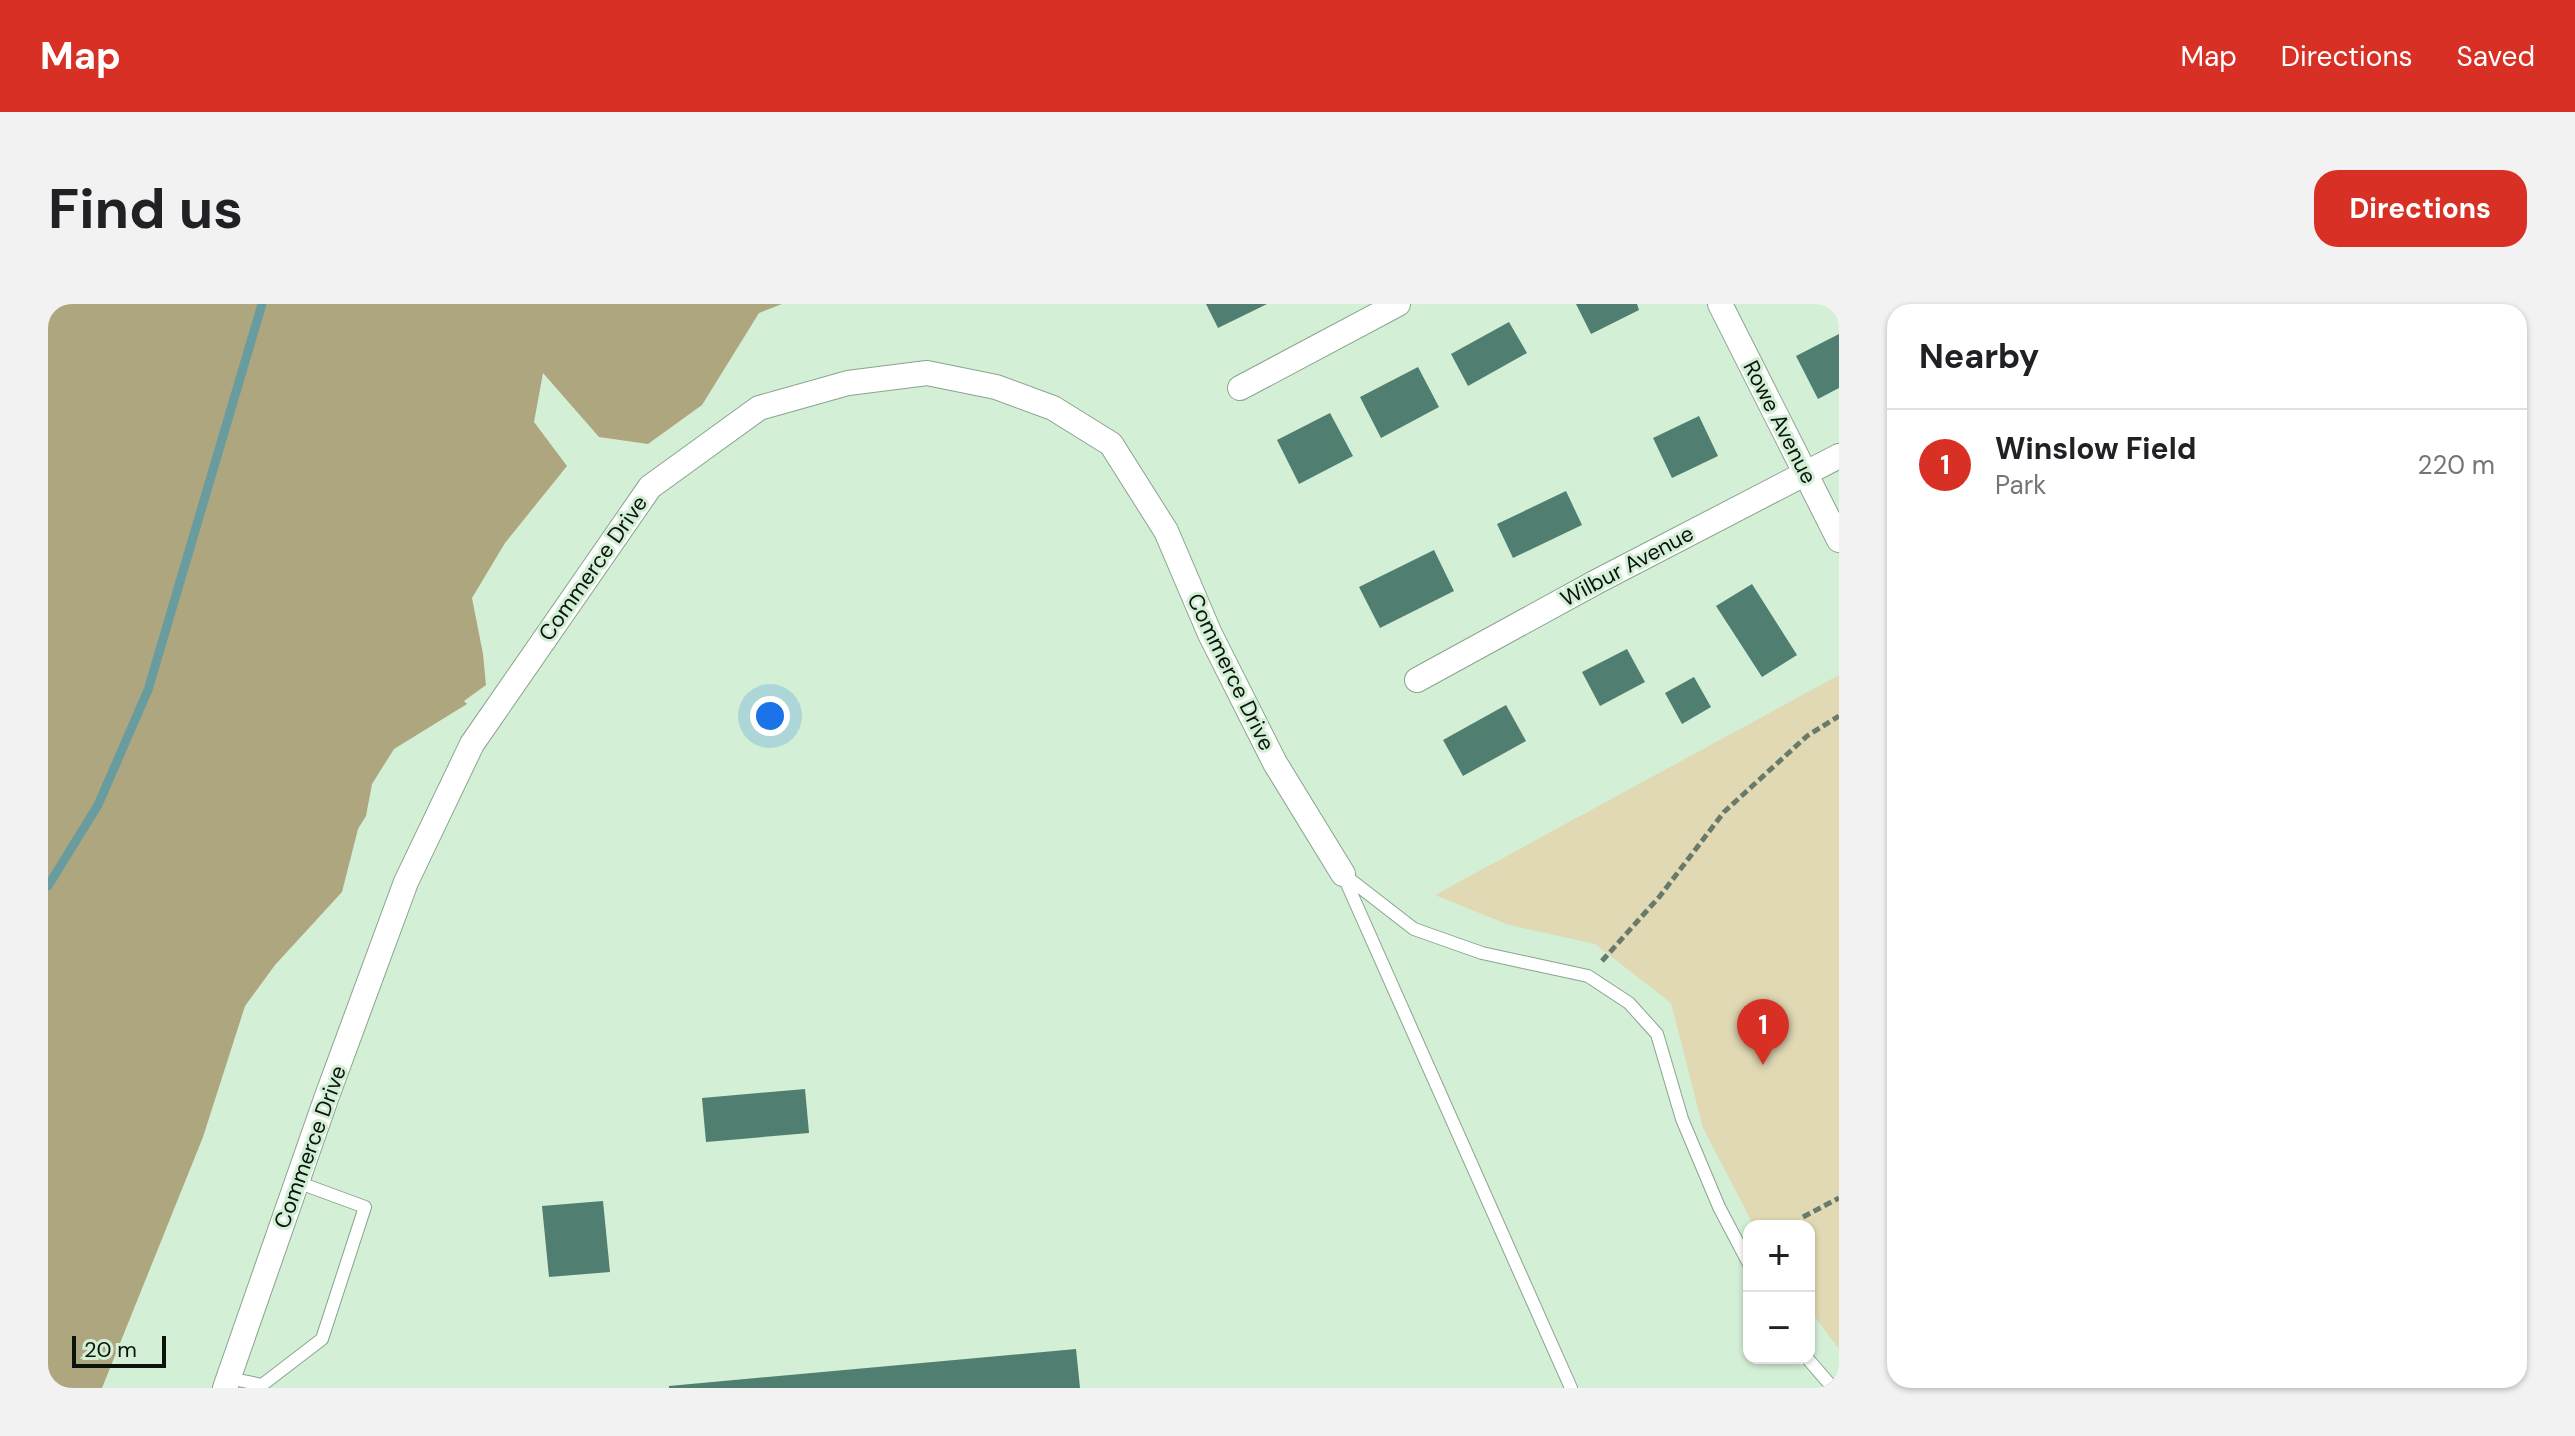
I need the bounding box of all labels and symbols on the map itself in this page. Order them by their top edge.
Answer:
street label: Rowe Avenue [1737,355,1823,489]
street label: Commerce Drive [532,490,654,646]
street label: Wilbur Avenue [1555,519,1699,613]
street label: Commerce Drive [1180,589,1282,755]
your location [750,696,790,736]
pin: 1 [1737,999,1789,1065]
street label: Commerce Drive [267,1062,353,1232]
scale bar [72,1332,166,1368]

